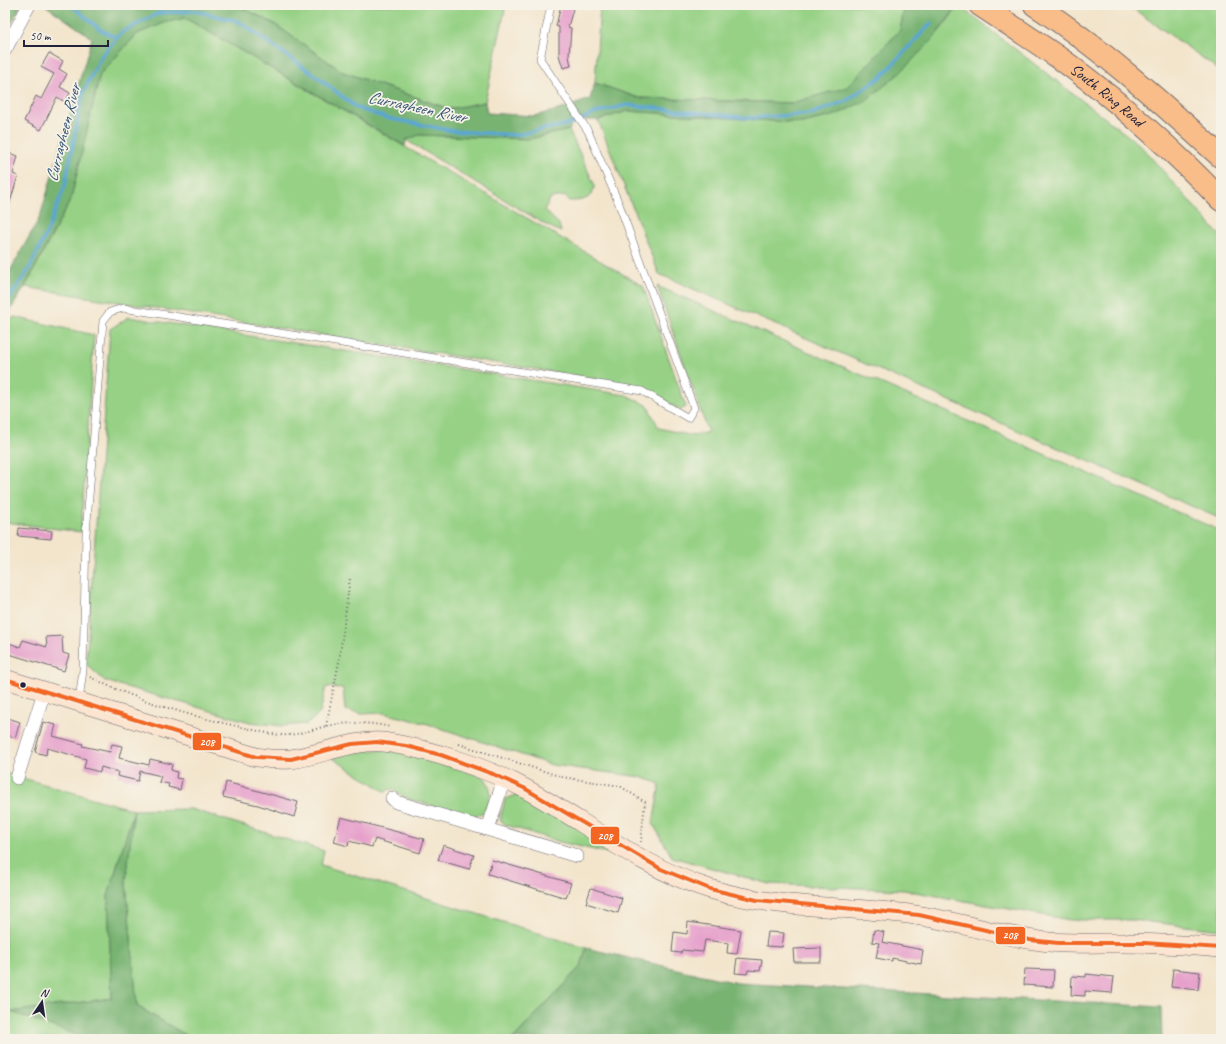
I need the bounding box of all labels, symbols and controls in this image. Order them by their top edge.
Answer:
scale bar [24,22,108,48]
text: 50 m [30,28,52,44]
street label: South Ring Road [1066,59,1150,133]
water label: Curragheen River [41,79,86,184]
water label: Curragheen River [366,86,471,128]
unlabelled marker [18,680,28,690]
line badge: 208 [192,732,222,751]
text: 208 [200,735,216,749]
line badge: 208 [590,826,620,845]
text: 208 [598,829,614,843]
line badge: 208 [995,926,1026,945]
text: 208 [1003,928,1019,942]
north arrow [22,982,62,1022]
text: N [39,985,51,1000]

